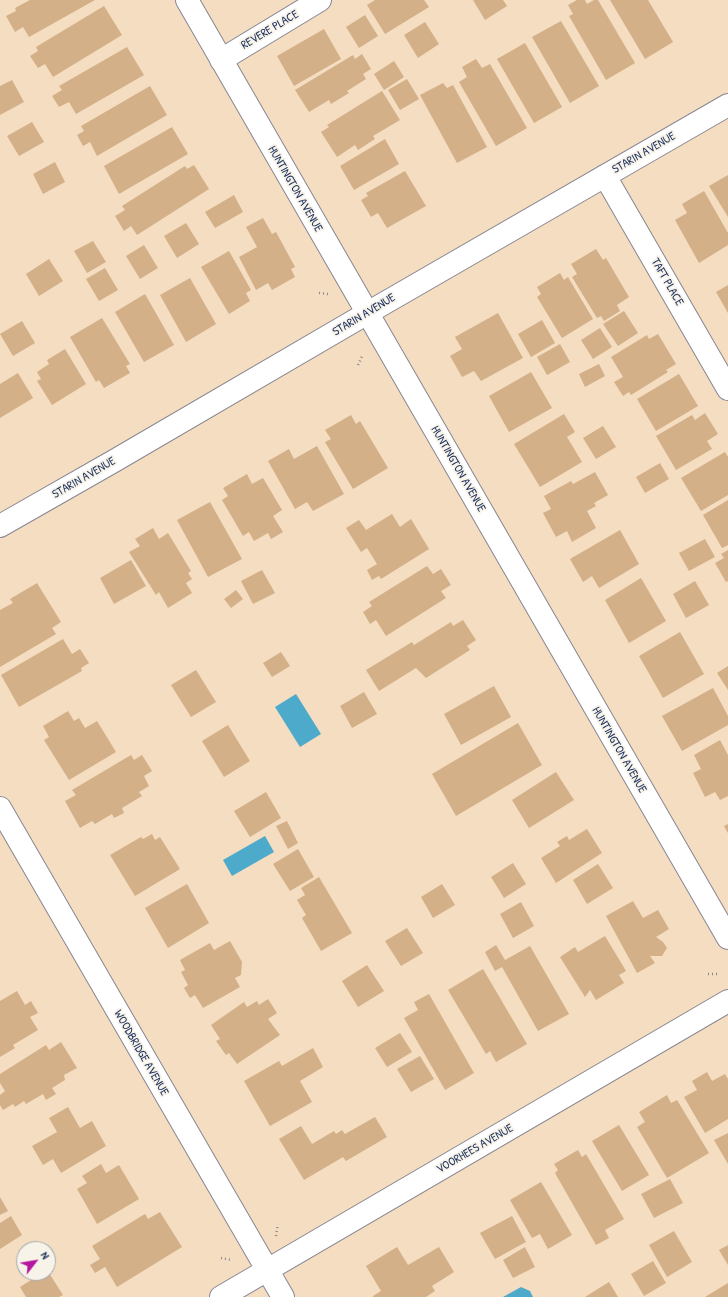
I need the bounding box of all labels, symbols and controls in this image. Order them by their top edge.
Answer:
street label: REVERE PLACE [239,7,301,53]
street label: STARIN AVENUE [610,129,678,177]
street label: HUNTINGTON AVENUE [265,143,325,235]
street label: TAFT PLACE [648,256,686,308]
street label: STARIN AVENUE [330,291,398,339]
street label: HUNTINGTON AVENUE [428,423,488,515]
street label: STARIN AVENUE [50,454,118,502]
street label: HUNTINGTON AVENUE [589,704,649,796]
street label: WOODBRIDGE AVENUE [111,1008,171,1098]
street label: VOORHEES AVENUE [434,1121,516,1177]
north arrow [16,1241,56,1281]
text: N [38,1249,53,1261]

